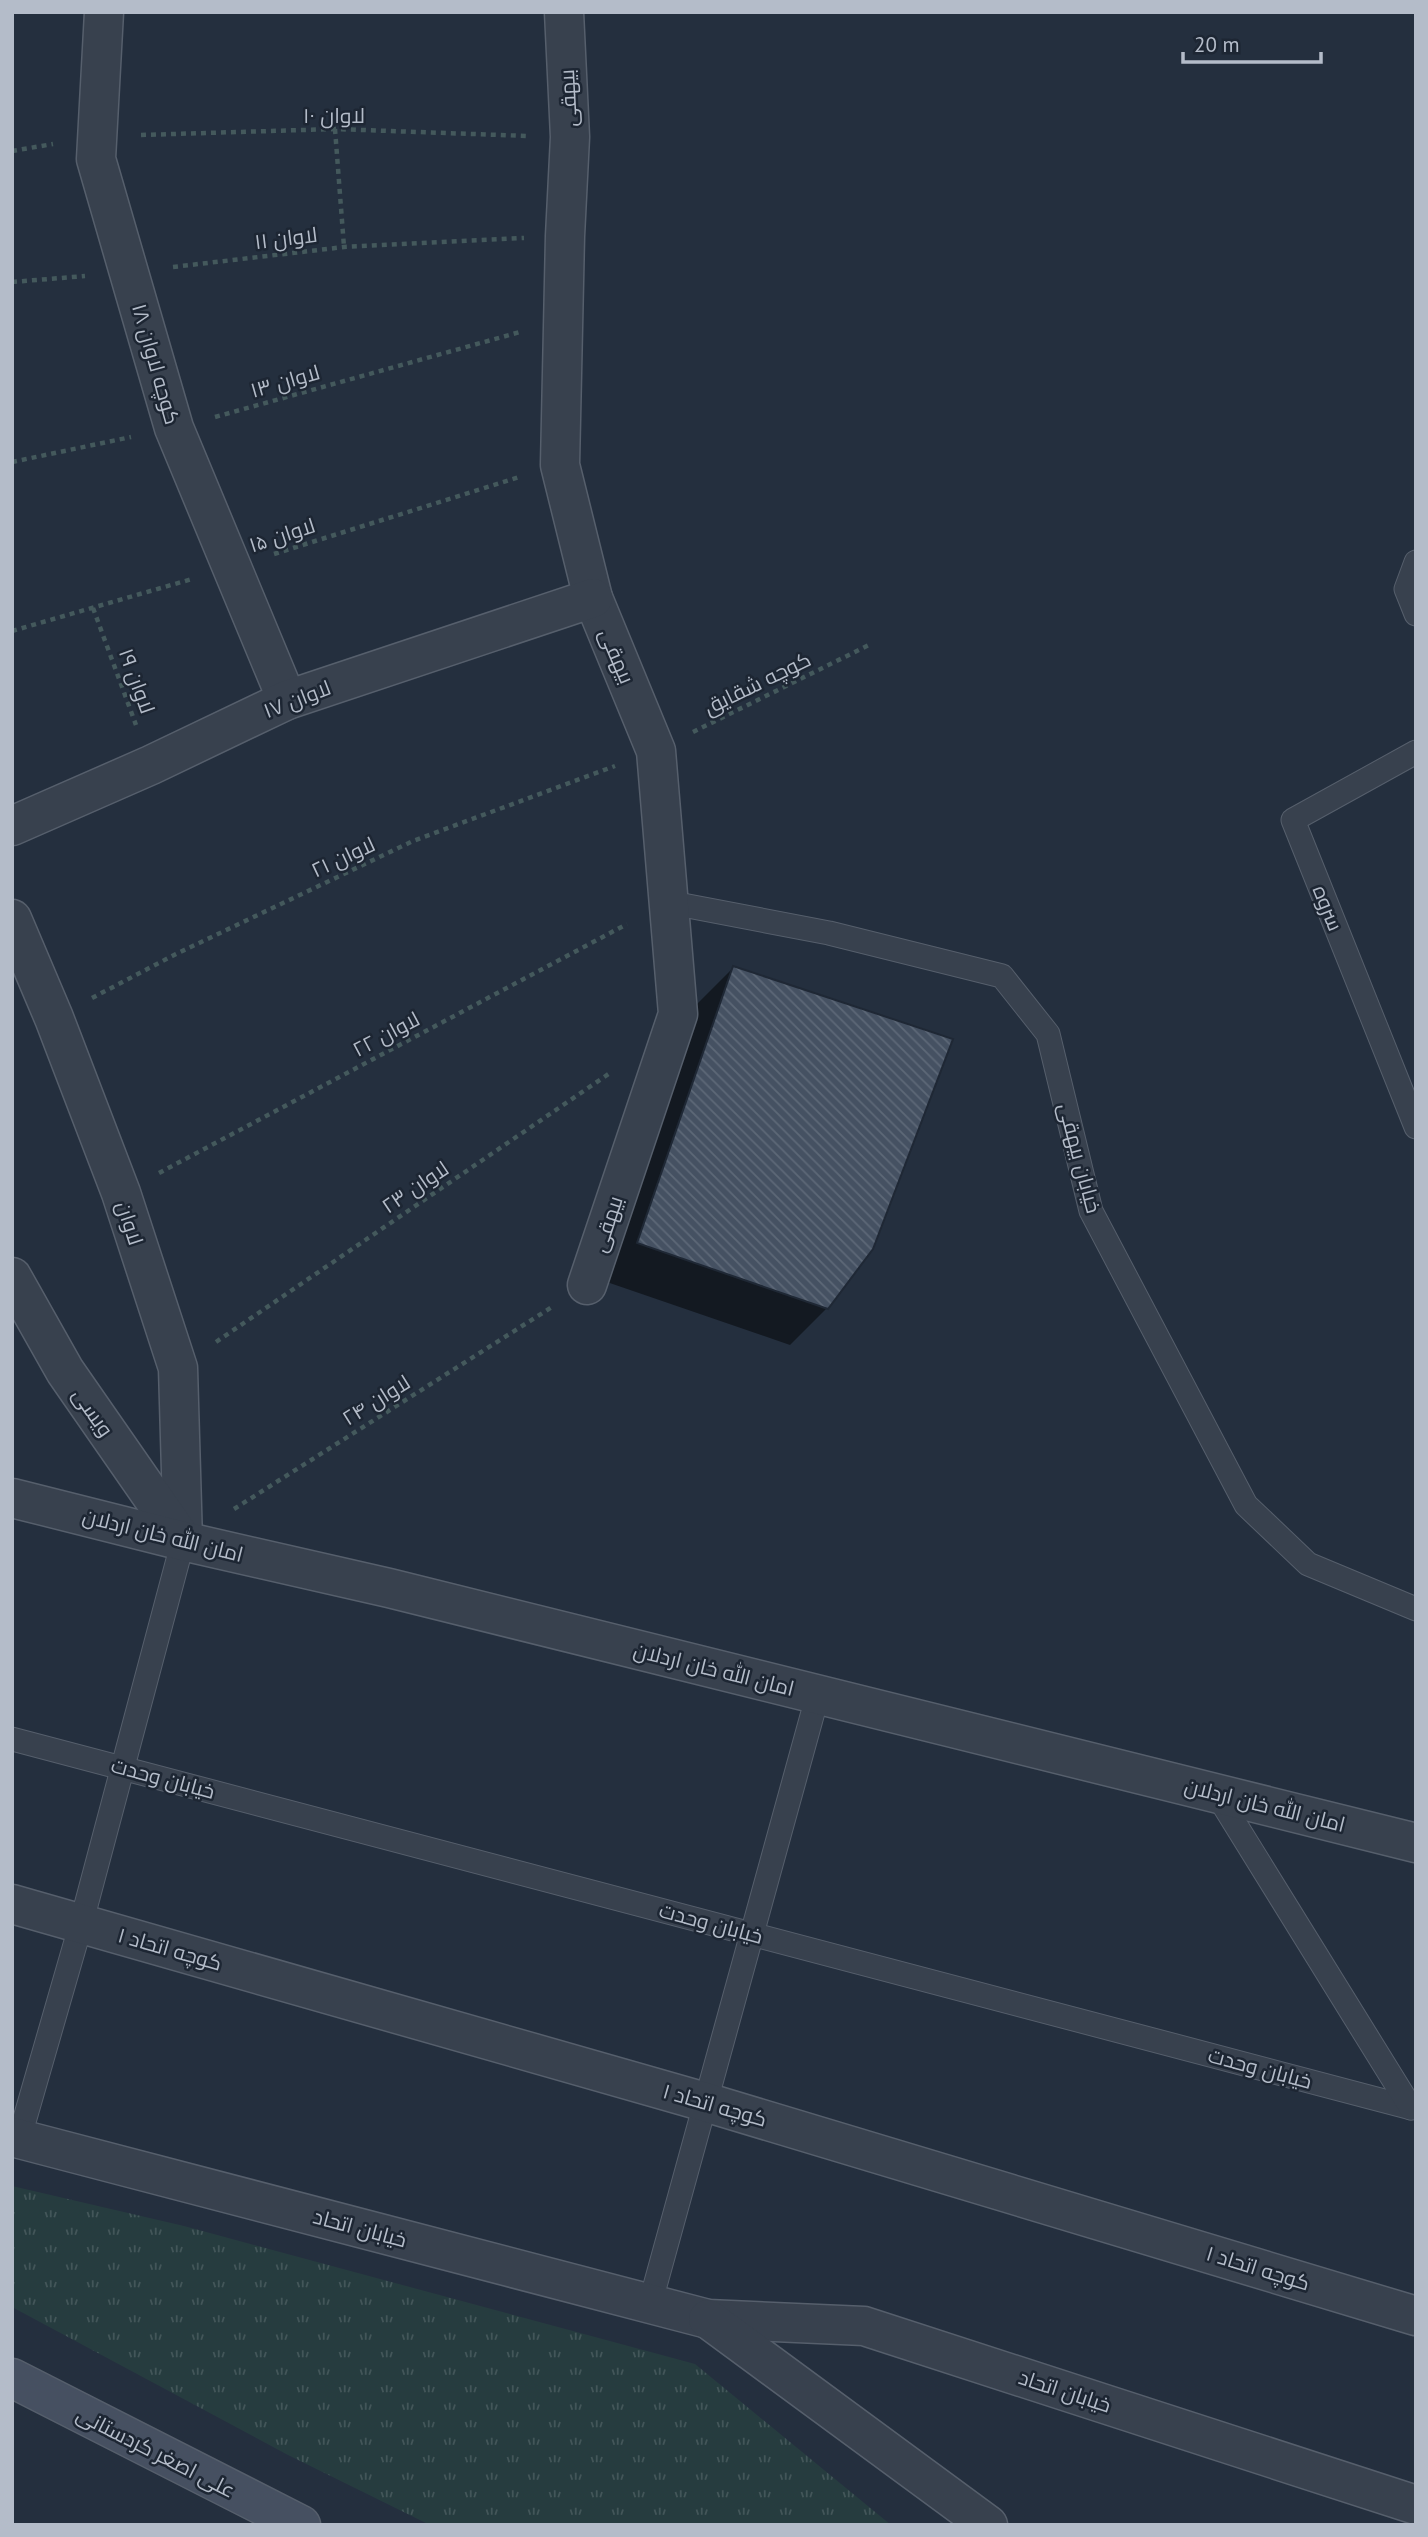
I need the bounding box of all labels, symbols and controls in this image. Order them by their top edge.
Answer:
scale bar [1183,21,1321,65]
text: 20 m [1194,31,1240,58]
street label: بیهقی [553,69,583,127]
street label: لاوان ۱۰ [303,102,365,129]
street label: لاوان ۱۱ [253,221,319,255]
street label: کوچه لاوان ۱۸ [125,300,186,428]
street label: لاوان ۱۳ [247,358,323,404]
street label: لاوان ۱۵ [245,512,319,558]
street label: بیهقی [593,624,641,688]
street label: لاوان ۱۹ [113,645,161,717]
street label: کوچه شقایق [699,645,816,721]
street label: لاوان ۱۷ [260,674,334,724]
street label: لاوان ۲۱ [307,830,379,884]
street label: سروه [1307,881,1349,935]
street label: لاوان ۲۲ [348,1005,424,1063]
street label: خیابان بیهقی [1052,1100,1108,1216]
street label: لاوان ۲۳ [376,1155,454,1219]
street label: بیهقی [585,1192,629,1256]
street label: لاوان [110,1198,150,1248]
street label: لاوان ۲۴ [337,1369,415,1431]
street label: ویسی [67,1382,119,1442]
street label: امان الله خان اردلان [80,1502,246,1568]
street label: امان الله خان اردلان [631,1636,797,1702]
street label: خیابان وحدت [108,1751,218,1805]
street label: امان الله خان اردلان [1182,1772,1348,1838]
street label: خیابان وحدت [656,1896,766,1950]
street label: کوچه اتحاد ۱ [115,1921,225,1978]
street label: خیابان وحدت [1205,2041,1315,2095]
street label: کوچه اتحاد ۱ [660,2077,770,2134]
street label: خیابان اتحاد [310,2203,410,2253]
street label: کوچه اتحاد ۱ [1203,2239,1313,2298]
street label: خیابان اتحاد [1015,2363,1115,2419]
street label: علی اصغر کردستانی [72,2400,240,2504]

